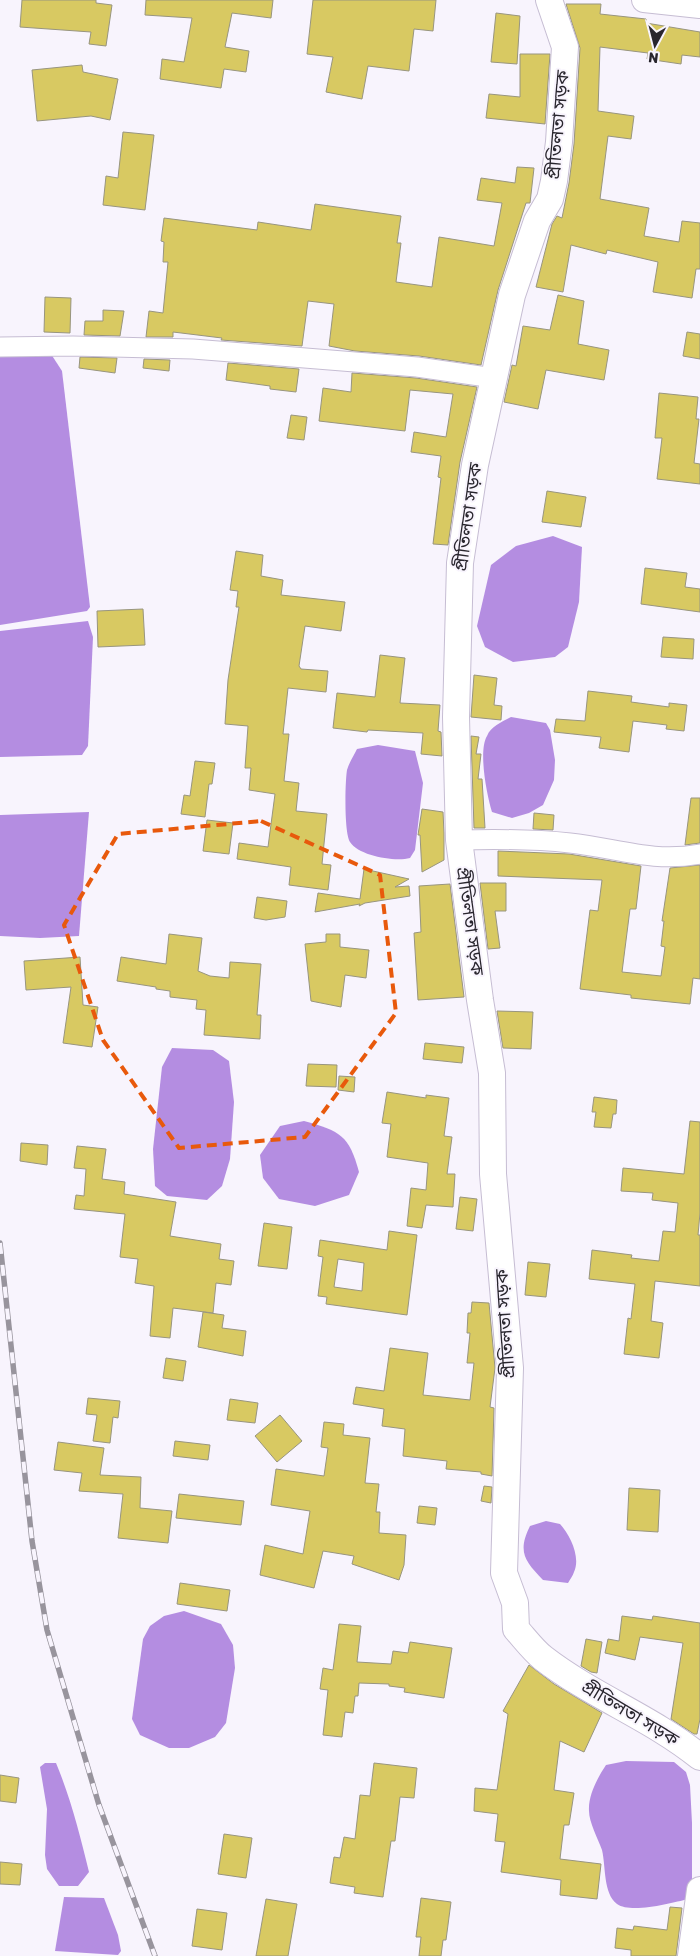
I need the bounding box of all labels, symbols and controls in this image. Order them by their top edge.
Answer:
north arrow [630,20,680,70]
text: N [647,48,660,66]
street label: প্রীতিলতা সড়ক [542,69,574,181]
street label: প্রীতিলতা সড়ক [449,461,487,573]
street label: প্রীতিলতা সড়ক [451,865,489,977]
street label: প্রীতিলতা সড়ক [490,1268,520,1379]
street label: প্রীতিলতা সড়ক [577,1675,683,1751]

